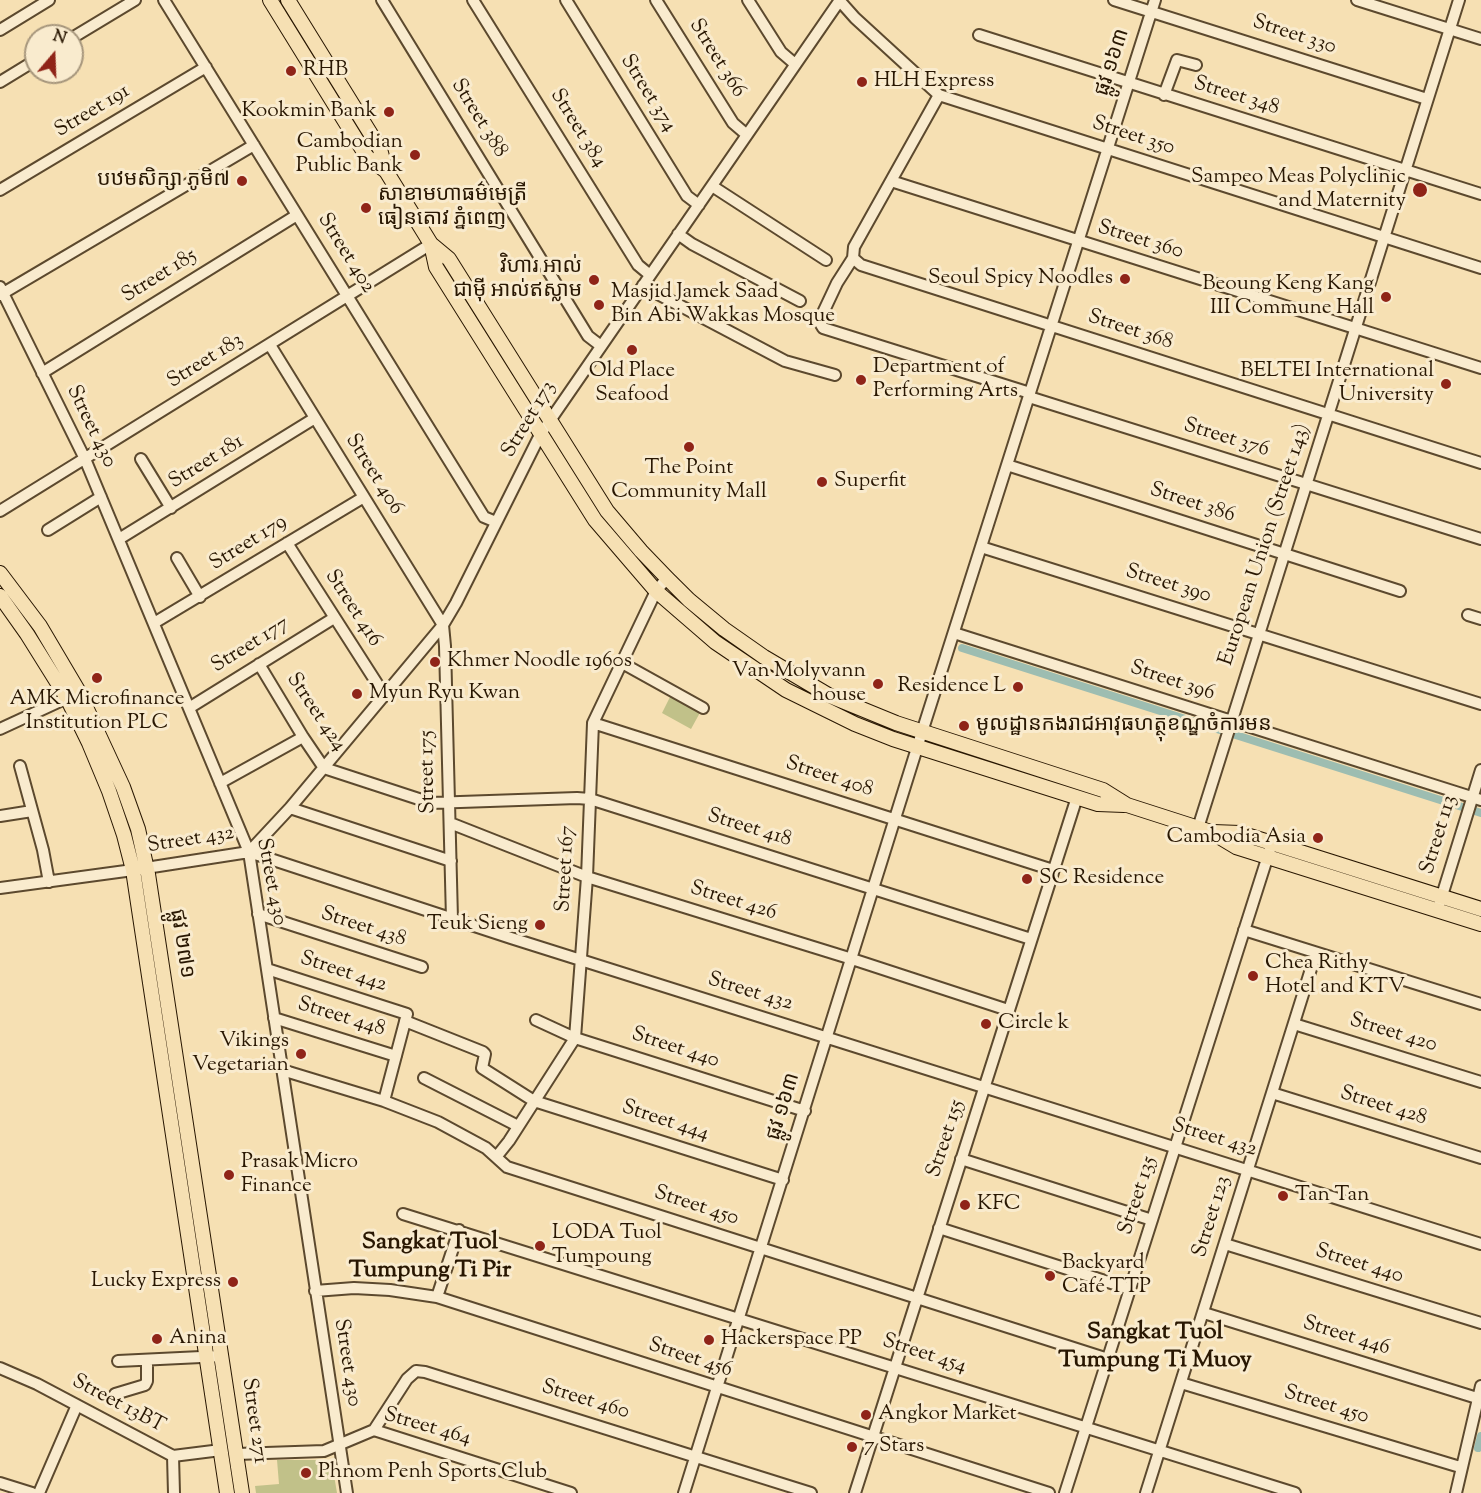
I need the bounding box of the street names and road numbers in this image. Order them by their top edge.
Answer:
street label: Street 330 [1249,11,1339,61]
street label: Street 366 [682,15,750,103]
street label: ផ្លូវ ១៦៣ [1091,26,1137,100]
street label: Street 374 [613,50,681,138]
street label: Street 348 [1190,72,1282,122]
street label: Street 388 [444,75,512,163]
street label: Street 191 [51,80,135,144]
street label: Street 384 [543,85,611,173]
street label: Street 350 [1088,112,1178,162]
street label: Street 402 [311,209,379,299]
street label: Street 360 [1094,216,1186,266]
street label: Street 185 [118,244,202,310]
street label: Street 368 [1084,305,1176,357]
street label: Street 183 [163,329,249,395]
street label: Street 173 [497,377,563,463]
street label: Street 430 [59,382,121,472]
street label: Street 376 [1180,414,1272,464]
street label: European Union (Street 143) [1215,421,1317,669]
street label: Street 181 [165,430,249,496]
street label: Street 406 [338,430,408,520]
street label: Street 386 [1146,478,1238,530]
street label: Street 179 [206,510,292,578]
street label: Street 390 [1122,560,1214,610]
street label: Street 416 [318,566,386,652]
street label: Street 177 [207,612,295,680]
street label: Street 396 [1126,656,1218,708]
street label: Street 424 [279,669,351,757]
street label: Street 175 [416,730,442,814]
street label: Street 408 [782,752,876,804]
street label: Street 113 [1416,792,1464,878]
street label: Street 418 [704,804,794,854]
street label: Street 432 [146,822,236,860]
street label: Street 167 [552,825,582,913]
street label: Street 430 [249,836,291,928]
street label: Street 426 [687,877,779,927]
street label: Street 438 [317,902,409,954]
street label: ផ្លូវ ២៧១ [162,907,198,981]
street label: Street 442 [296,947,390,999]
street label: Street 432 [704,968,796,1018]
street label: Street 448 [294,993,388,1043]
street label: Street 420 [1346,1009,1440,1059]
street label: Street 440 [628,1023,722,1075]
street label: ផ្លូវ ១៦៣ [763,1070,807,1144]
street label: Street 428 [1336,1082,1430,1132]
street label: Street 444 [618,1096,712,1148]
street label: Street 155 [923,1097,971,1181]
street label: Street 432 [1168,1114,1260,1164]
street label: Street 135 [1114,1153,1164,1239]
street label: Street 123 [1189,1173,1237,1261]
street label: Street 450 [650,1181,742,1233]
street label: Street 440 [1312,1240,1406,1290]
street label: Street 446 [1299,1312,1393,1362]
street label: Street 430 [327,1317,365,1409]
street label: Street 454 [879,1330,969,1380]
street label: Street 456 [645,1334,735,1384]
street label: Street 13BT [67,1370,169,1440]
street label: Street 460 [538,1376,632,1426]
street label: Street 271 [235,1377,271,1465]
street label: Street 450 [1280,1381,1372,1431]
street label: Street 464 [380,1404,474,1452]

